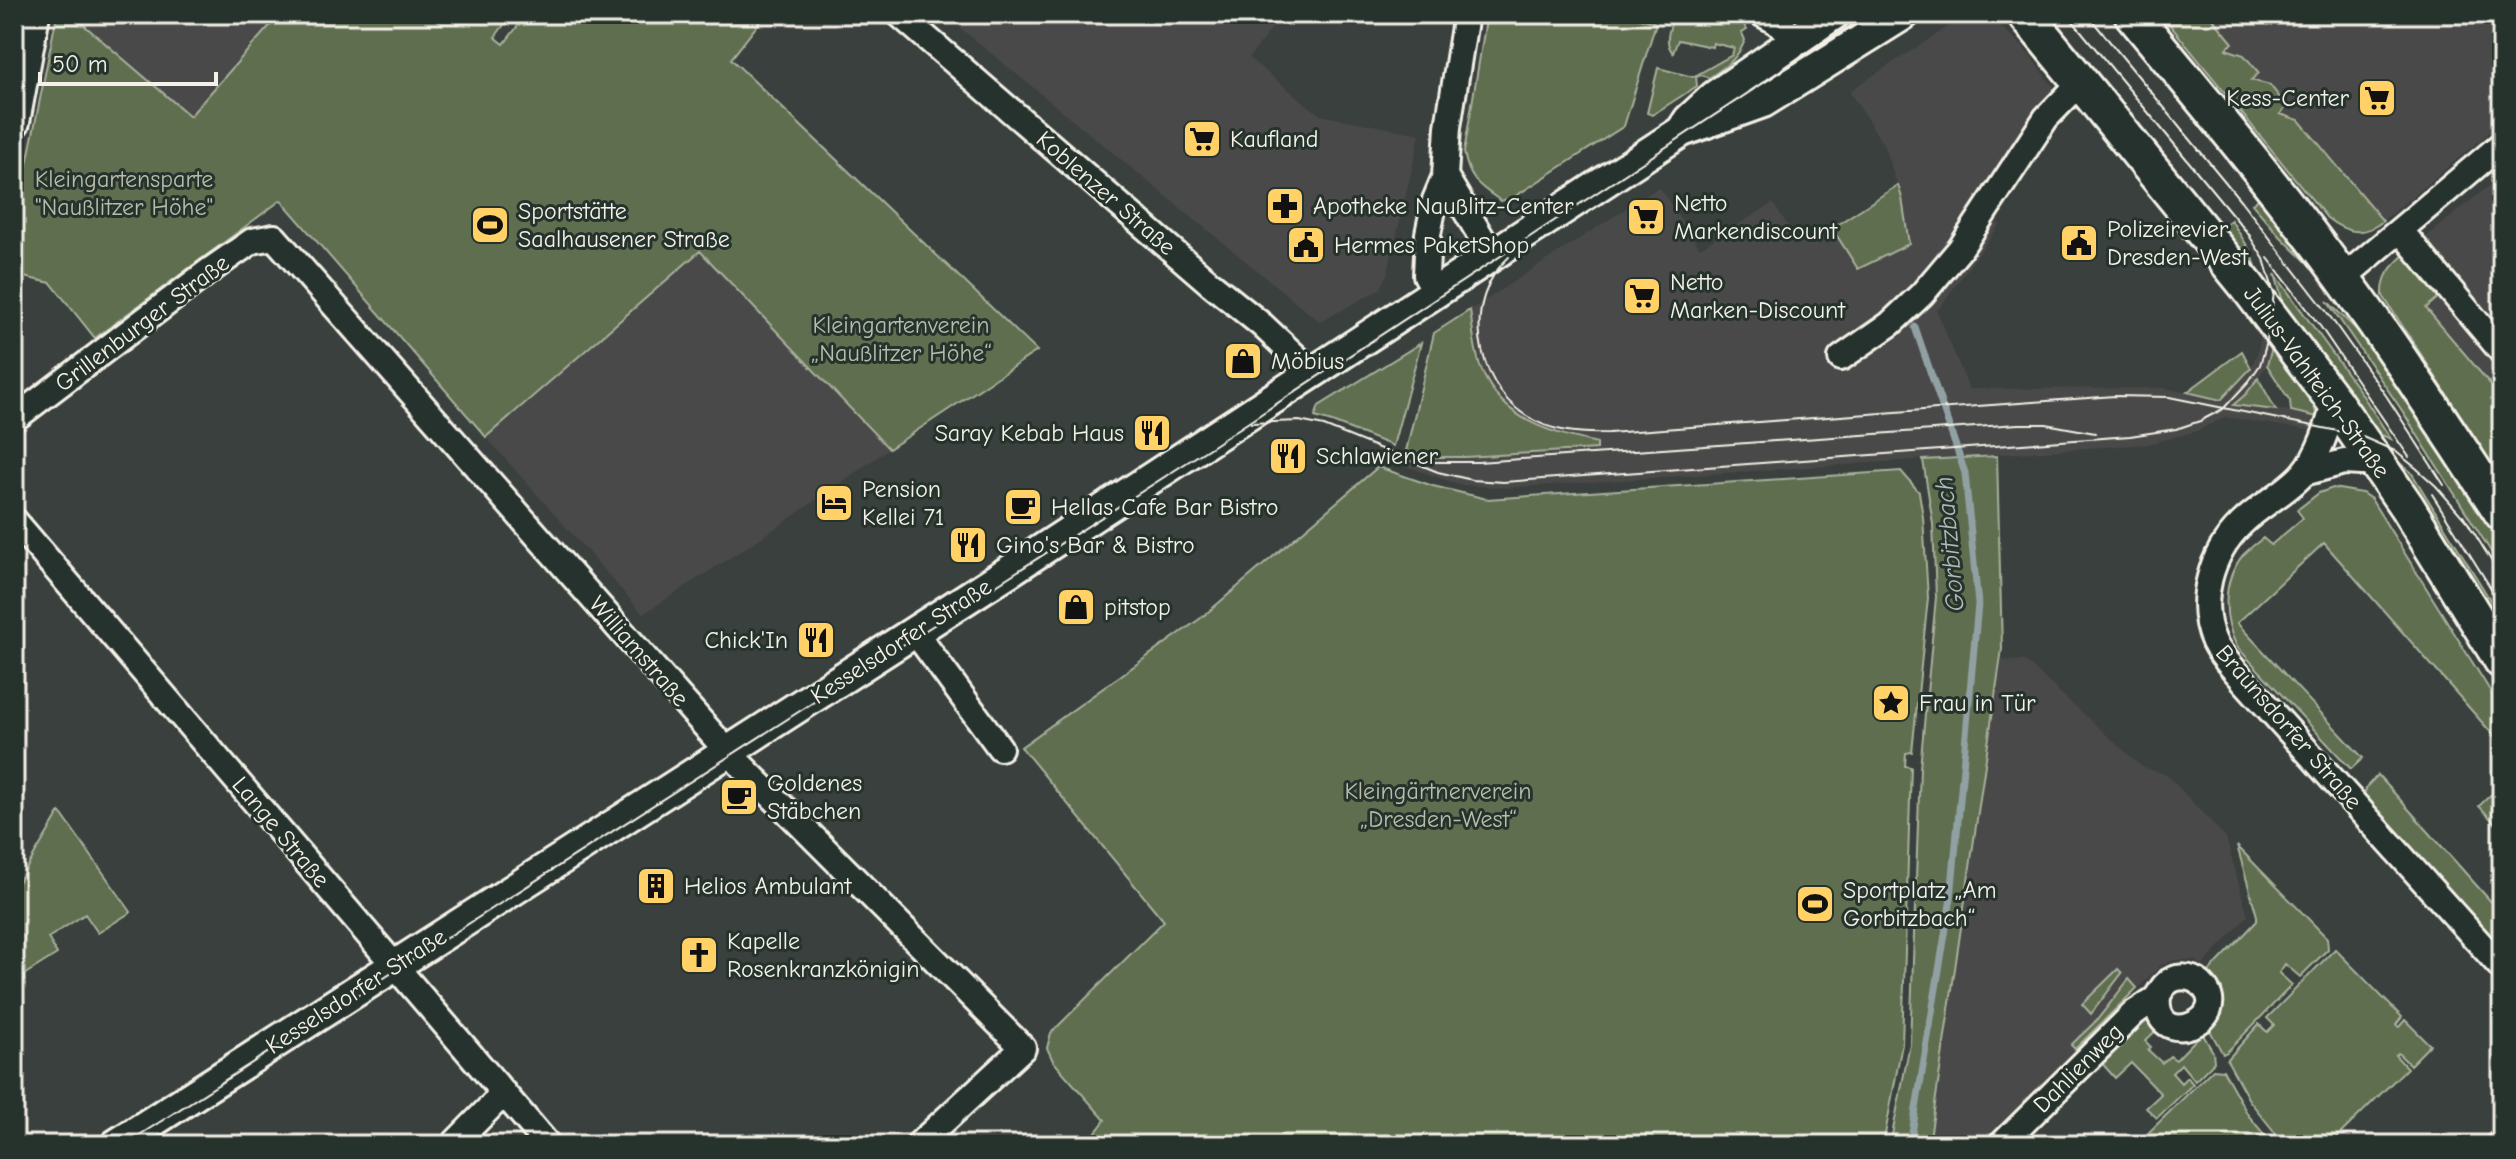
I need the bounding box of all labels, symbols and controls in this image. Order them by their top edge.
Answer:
scale bar [40,36,216,86]
text: 50 m [52,50,108,78]
supermarket icon: Kess-Center [2356,77,2398,119]
place label: Kess-Center [2226,84,2349,112]
supermarket icon: Kaufland [1181,118,1223,160]
street label: Koblenzer Straße [1031,125,1181,261]
place label: Kaufland [1230,125,1318,153]
park label: Kleingartensparte "Naußlitzer Höhe" [35,165,213,221]
pharmacy icon: Apotheke Naußlitz-Center [1264,185,1306,227]
place label: Netto Markendiscount [1674,189,1838,245]
place label: Apotheke Naußlitz-Center [1313,192,1574,220]
supermarket icon: Netto Markendiscount [1625,196,1667,238]
place label: Sportstätte Saalhausener Straße [518,197,730,253]
sports icon: Sportstätte Saalhausener Straße [469,204,511,246]
place label: Polizeirevier Dresden-West [2107,215,2249,271]
public building icon: Polizeirevier Dresden-West [2058,222,2100,264]
public building icon: Hermes PaketShop [1285,224,1327,266]
place label: Hermes PaketShop [1334,231,1529,259]
street label: Grillenburger Straße [50,249,234,397]
place label: Netto Marken-Discount [1670,268,1846,324]
supermarket icon: Netto Marken-Discount [1621,275,1663,317]
street label: Julius-Vahlteich-Straße [2238,280,2396,484]
park label: Kleingartenverein „Naußlitzer Höhe“ [810,311,992,367]
shop icon: Möbius [1222,340,1264,382]
place label: Möbius [1271,347,1344,375]
restaurant icon: Saray Kebab Haus [1131,412,1173,454]
place label: Saray Kebab Haus [935,419,1124,447]
restaurant icon: Schlawiener [1267,435,1309,477]
place label: Schlawiener [1316,442,1438,470]
place label: Pension Kellei 71 [862,475,944,531]
water label: Gorbitzbach [1929,475,1971,613]
hotel icon: Pension Kellei 71 [813,482,855,524]
cafe icon: Hellas Cafe Bar Bistro [1002,486,1044,528]
place label: Hellas Cafe Bar Bistro [1051,493,1279,521]
restaurant icon: Gino's Bar & Bistro [947,524,989,566]
place label: Gino's Bar & Bistro [996,531,1195,559]
street label: Kesselsdorfer Straße [806,572,996,710]
shop icon: pitstop [1055,586,1097,628]
street label: Williamstraße [583,590,695,712]
place label: pitstop [1104,593,1171,621]
restaurant icon: Chick'In [795,619,837,661]
place label: Chick'In [704,626,788,654]
street label: Braunsdorfer Straße [2210,639,2368,815]
place icon: Frau in Tür [1870,682,1912,724]
place label: Frau in Tür [1919,689,2036,717]
place label: Goldenes Stäbchen [767,769,862,825]
street label: Lange Straße [226,771,336,893]
cafe icon: Goldenes Stäbchen [718,776,760,818]
park label: Kleingärtnerverein „Dresden-West“ [1344,777,1532,833]
building icon: Helios Ambulant [635,865,677,907]
place label: Helios Ambulant [684,872,852,900]
place label: Sportplatz „Am Gorbitzbach“ [1843,876,1997,932]
sports icon: Sportplatz „Am Gorbitzbach“ [1794,883,1836,925]
street label: Kesselsdorfer Straße [261,922,451,1060]
place label: Kapelle Rosenkranzkönigin [727,927,919,983]
church icon: Kapelle Rosenkranzkönigin [678,934,720,976]
street label: Dahlienweg [2027,1017,2129,1119]

